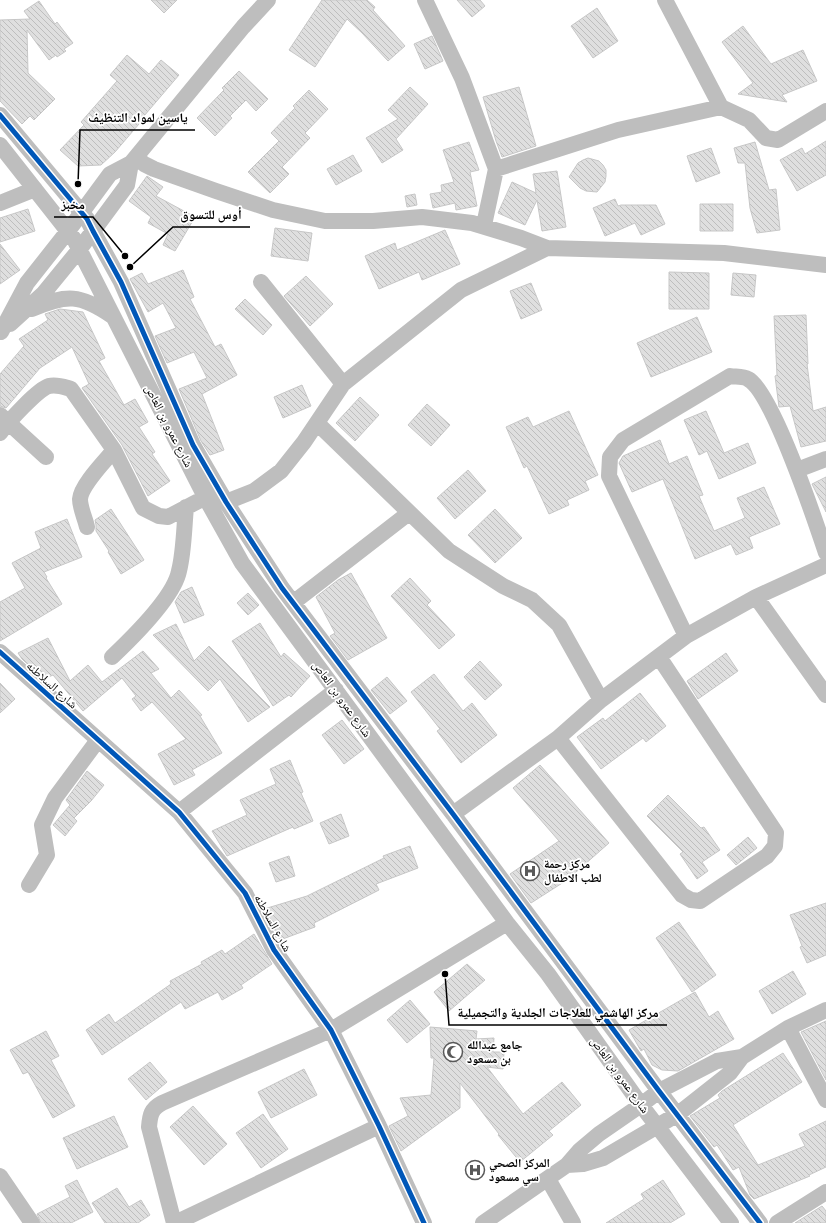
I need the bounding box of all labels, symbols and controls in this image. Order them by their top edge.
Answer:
callout: ياسين لمواد التنظيف [80,105,195,130]
text: ياسين لمواد التنظيف [88,109,188,126]
callout: مخبز [54,192,93,217]
text: مخبز [60,196,85,213]
callout: أوس للتسوق [173,202,250,227]
text: أوس للتسوق [180,206,242,223]
street label: شارع عمرو بن العاص [141,382,197,470]
street label: شارع السلاطنه [23,658,81,712]
street label: شارع عمرو بن العاص [309,658,375,740]
place label: مركز رحمة لطب الاطفال [544,856,602,886]
hospital icon: مركز رحمة لطب الاطفال [519,860,541,882]
street label: شارع السلاطنه [251,891,295,955]
callout: مركز الهاشمي للعلاجات الجلدية والتجميلية [449,1000,667,1025]
text: مركز الهاشمي للعلاجات الجلدية والتجميلية [457,1004,659,1023]
street label: شارع عمرو بن العاص [587,1034,653,1116]
place label: جامع عبدالله بن مسعود [467,1037,523,1067]
mosque icon: جامع عبدالله بن مسعود [442,1041,464,1063]
place label: المركز الصحي سي مسعود [489,1155,550,1187]
hospital icon: المركز الصحي سي مسعود [464,1159,486,1181]

